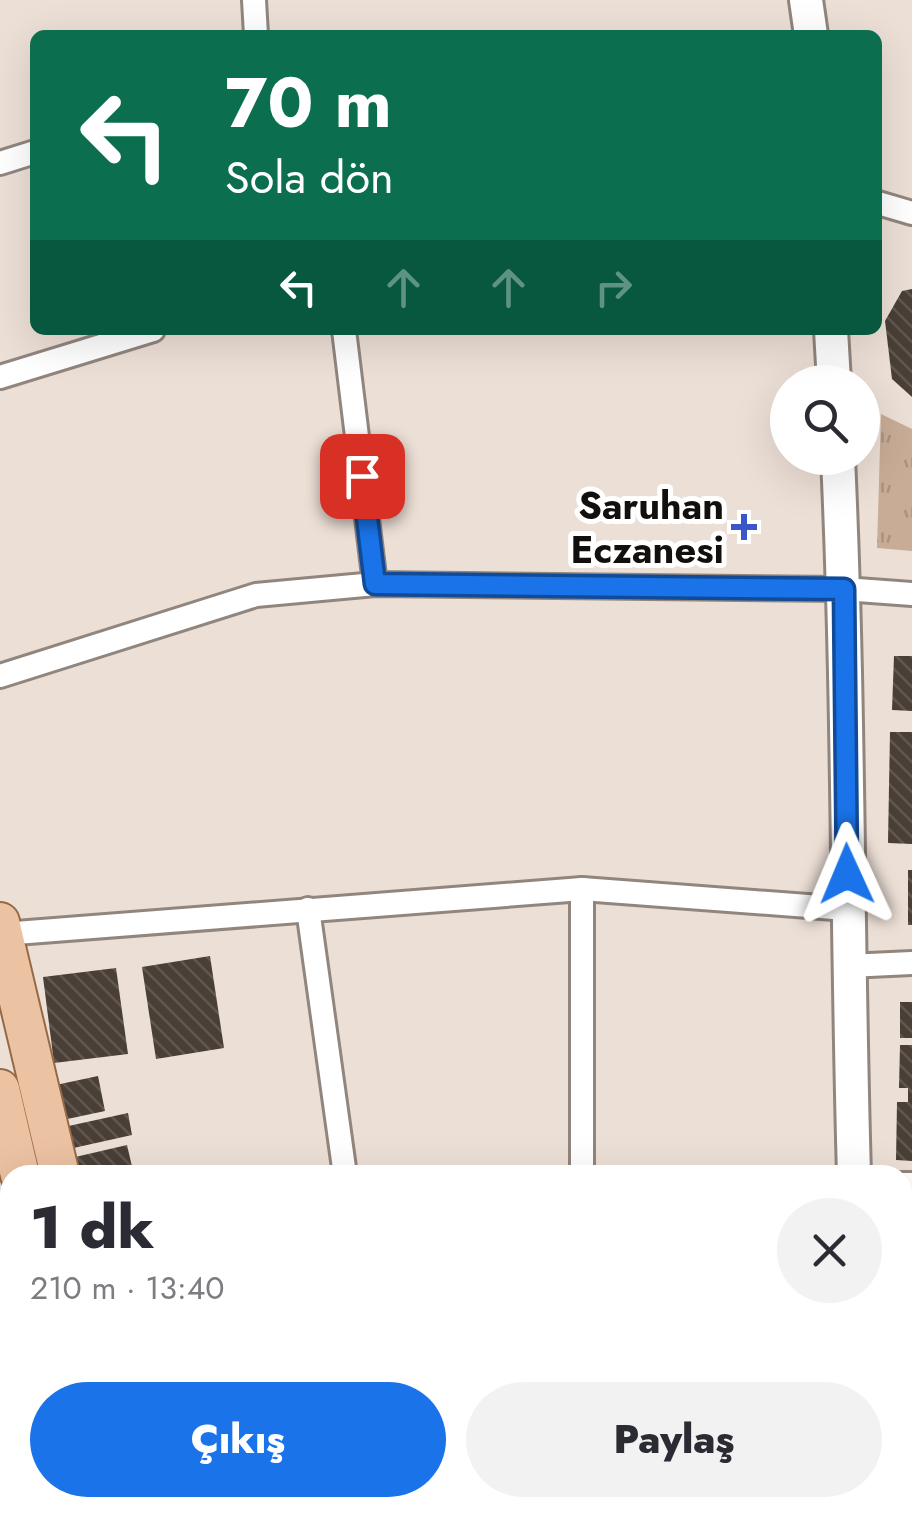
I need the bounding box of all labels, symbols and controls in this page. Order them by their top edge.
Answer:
text: 70 m [225,52,392,153]
icon: left [60,70,190,200]
text: Sola dön [225,145,394,210]
icon: left [271,260,326,315]
icon: ahead [376,260,431,315]
icon: ahead [481,260,536,315]
icon: right [586,260,641,315]
map controls [770,365,880,475]
button: search [770,365,880,475]
pin [320,434,405,519]
icon: arrive [335,449,390,504]
place label: Saruhan Eczanesi [571,478,724,577]
marker: Saruhan Eczanesi [733,516,755,538]
position arrow [795,822,899,926]
text: 1 dk [30,1184,155,1271]
button: close [777,1198,882,1303]
text: 210 m · 13:40 [30,1265,225,1311]
button: Çıkış [30,1382,446,1497]
button: Paylaş [466,1382,882,1497]

